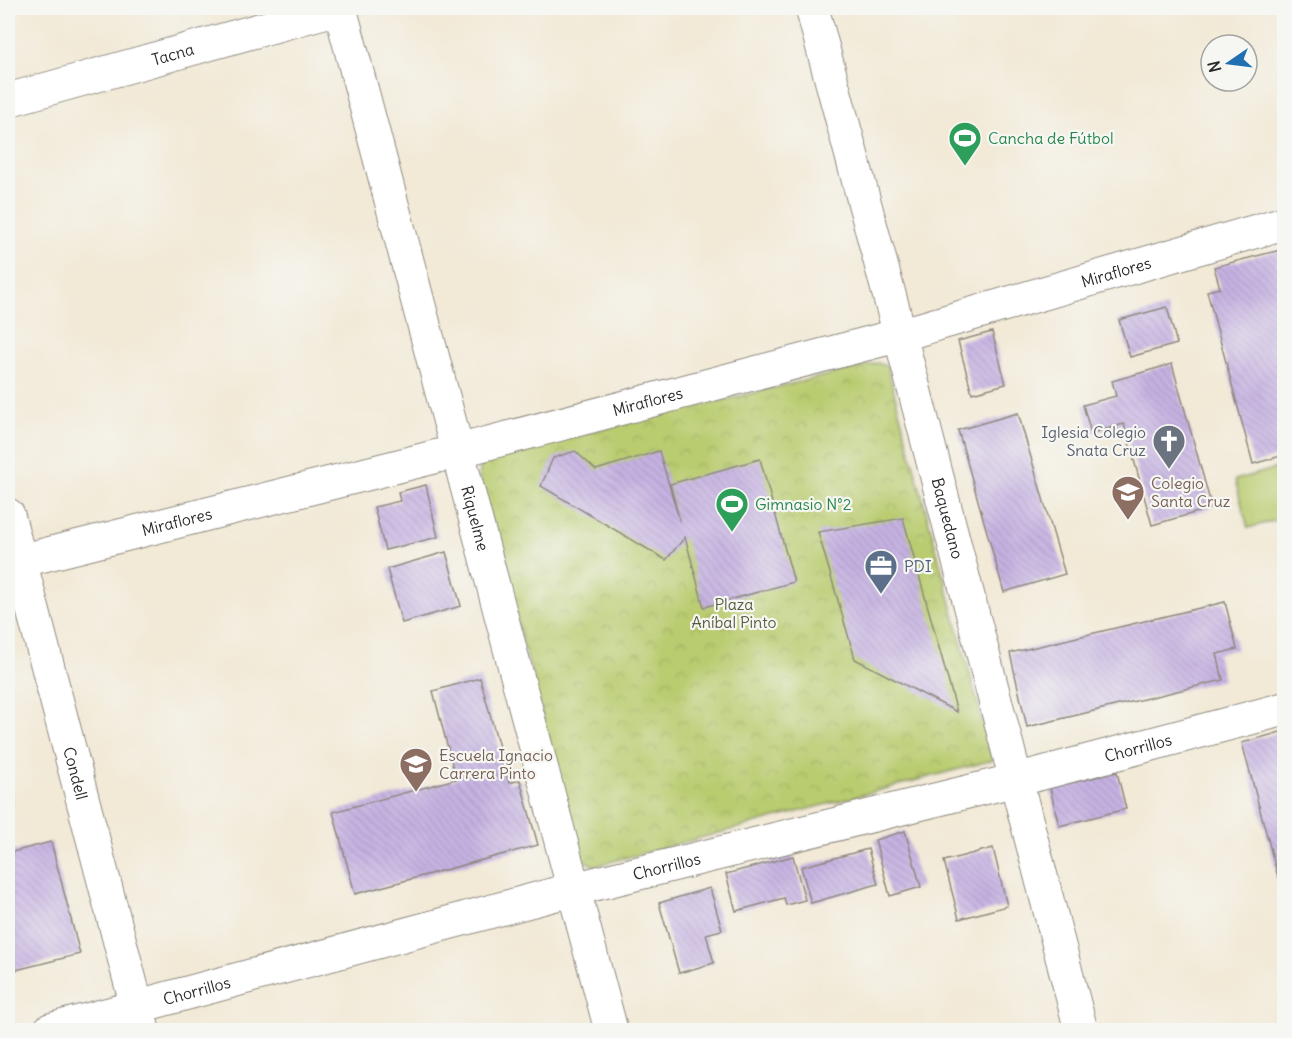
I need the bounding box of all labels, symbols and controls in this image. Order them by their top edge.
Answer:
north arrow [1199,33,1259,93]
street label: Tacna [149,39,196,69]
text: N [1203,59,1225,74]
sports icon: Cancha de Fútbol [947,120,983,167]
place label: Cancha de Fútbol [988,128,1114,148]
street label: Miraflores [1079,252,1153,292]
street label: Miraflores [610,382,685,420]
place label: Iglesia Colegio Snata Cruz [1041,422,1146,460]
church icon: Iglesia Colegio Snata Cruz [1151,423,1187,470]
place label: Colegio Santa Cruz [1151,473,1231,511]
school or university icon: Colegio Santa Cruz [1110,474,1146,521]
street label: Baquedano [928,476,968,561]
street label: Riquelme [457,484,494,553]
sports icon: Gimnasio N°2 [714,486,750,533]
place label: Gimnasio N°2 [755,494,852,514]
street label: Miraflores [140,503,214,540]
office icon: PDI [863,548,899,595]
place label: PDI [904,556,932,576]
park label: Plaza Aníbal Pinto [691,594,777,632]
street label: Chorrillos [1102,729,1174,766]
street label: Condell [59,745,92,802]
place label: Escuela Ignacio Carrera Pinto [439,745,553,783]
school or university icon: Escuela Ignacio Carrera Pinto [398,746,434,793]
street label: Chorrillos [631,848,702,884]
street label: Chorrillos [161,972,233,1009]

